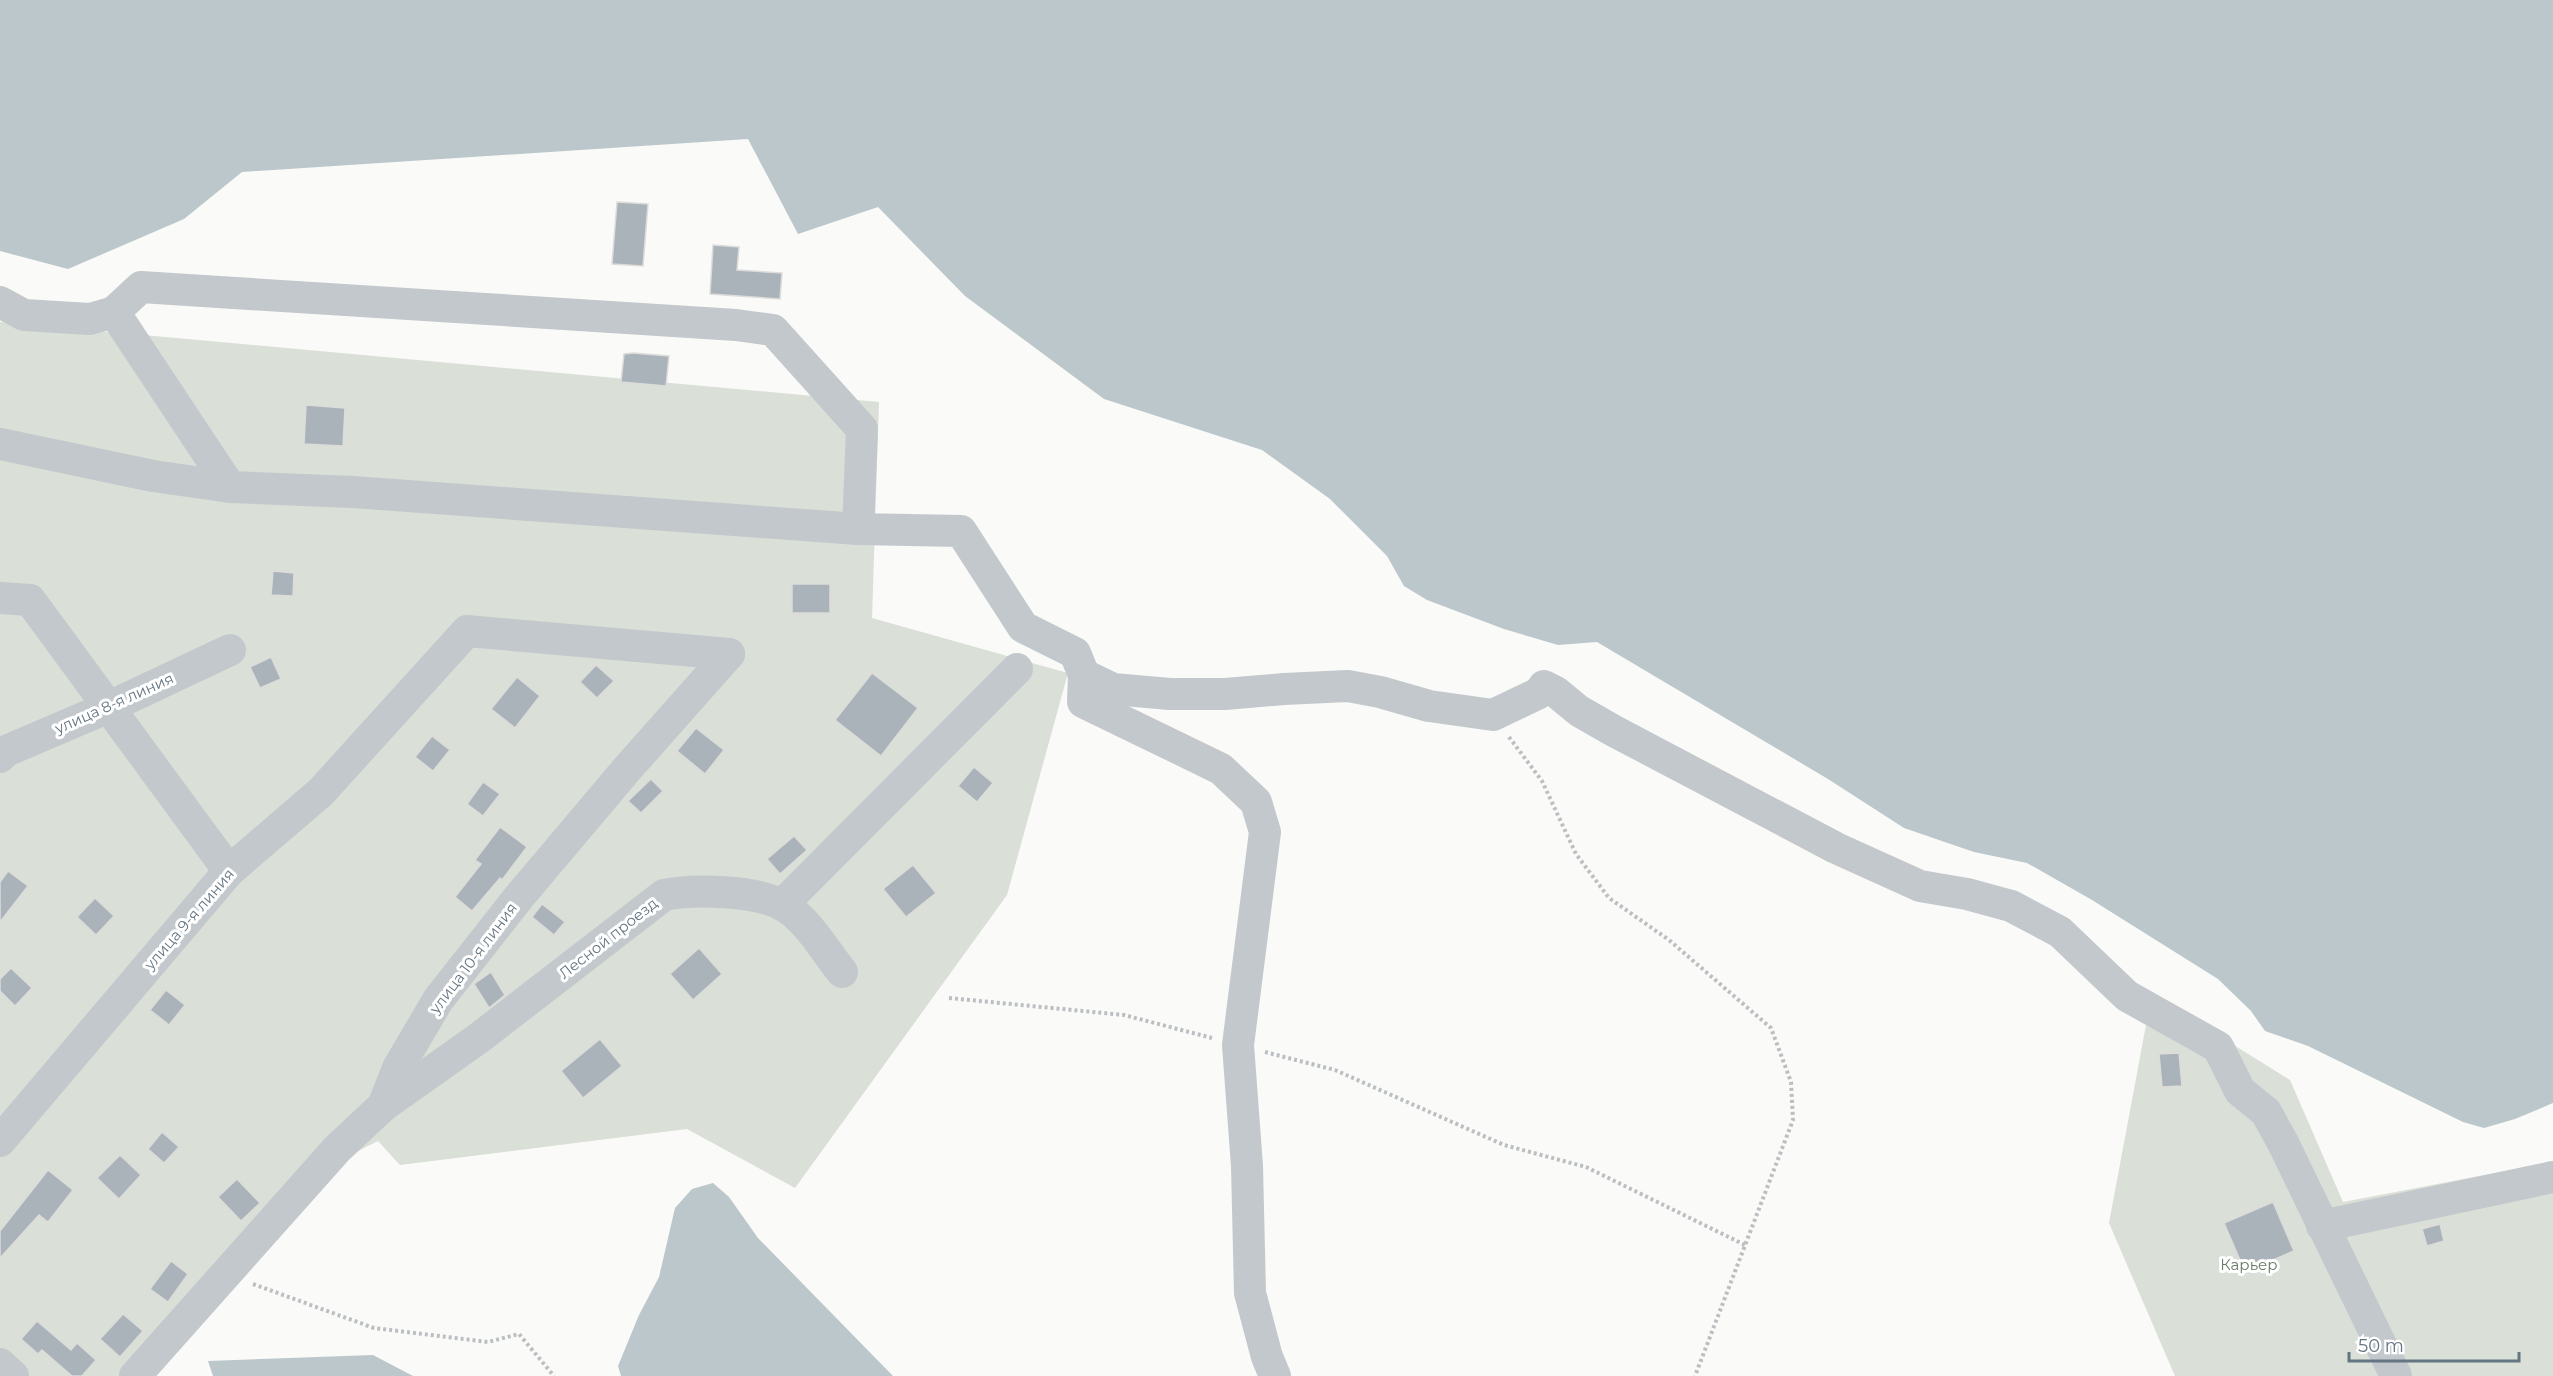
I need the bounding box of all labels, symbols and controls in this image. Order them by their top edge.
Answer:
street label: улица 8-я линия [51,668,176,738]
street label: улица 9-я линия [139,865,238,974]
street label: Лесной проезд [555,893,661,983]
street label: улица 10-я линия [424,899,521,1018]
park label: Карьер [2220,1255,2278,1274]
scale bar [2349,1325,2518,1363]
text: 50 m [2358,1335,2404,1357]

